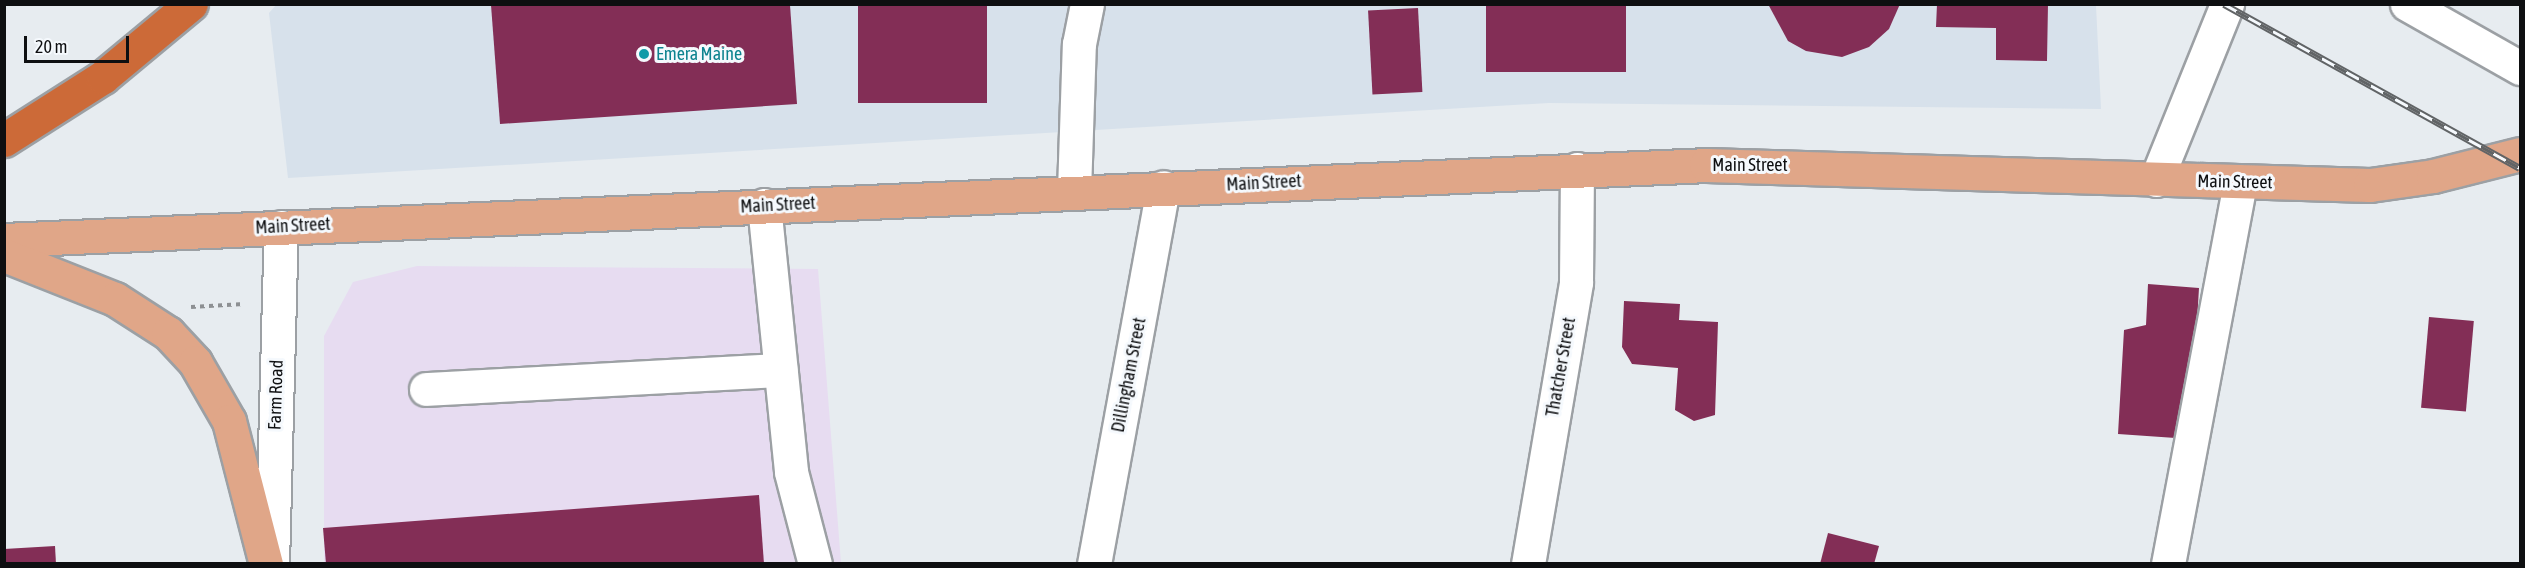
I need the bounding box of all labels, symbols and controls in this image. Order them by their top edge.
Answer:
scale bar [27,24,132,62]
text: 20 m [35,36,67,57]
place label: Emera Maine [656,43,742,65]
marker: Emera Maine [637,47,651,61]
street label: Main Street [1712,154,1788,176]
street label: Main Street [1226,170,1302,196]
street label: Main Street [2197,171,2273,193]
street label: Main Street [740,192,816,218]
street label: Main Street [255,213,331,239]
street label: Dillingham Street [1107,316,1151,434]
street label: Thatcher Street [1542,316,1580,418]
street label: Farm Road [264,359,288,431]

